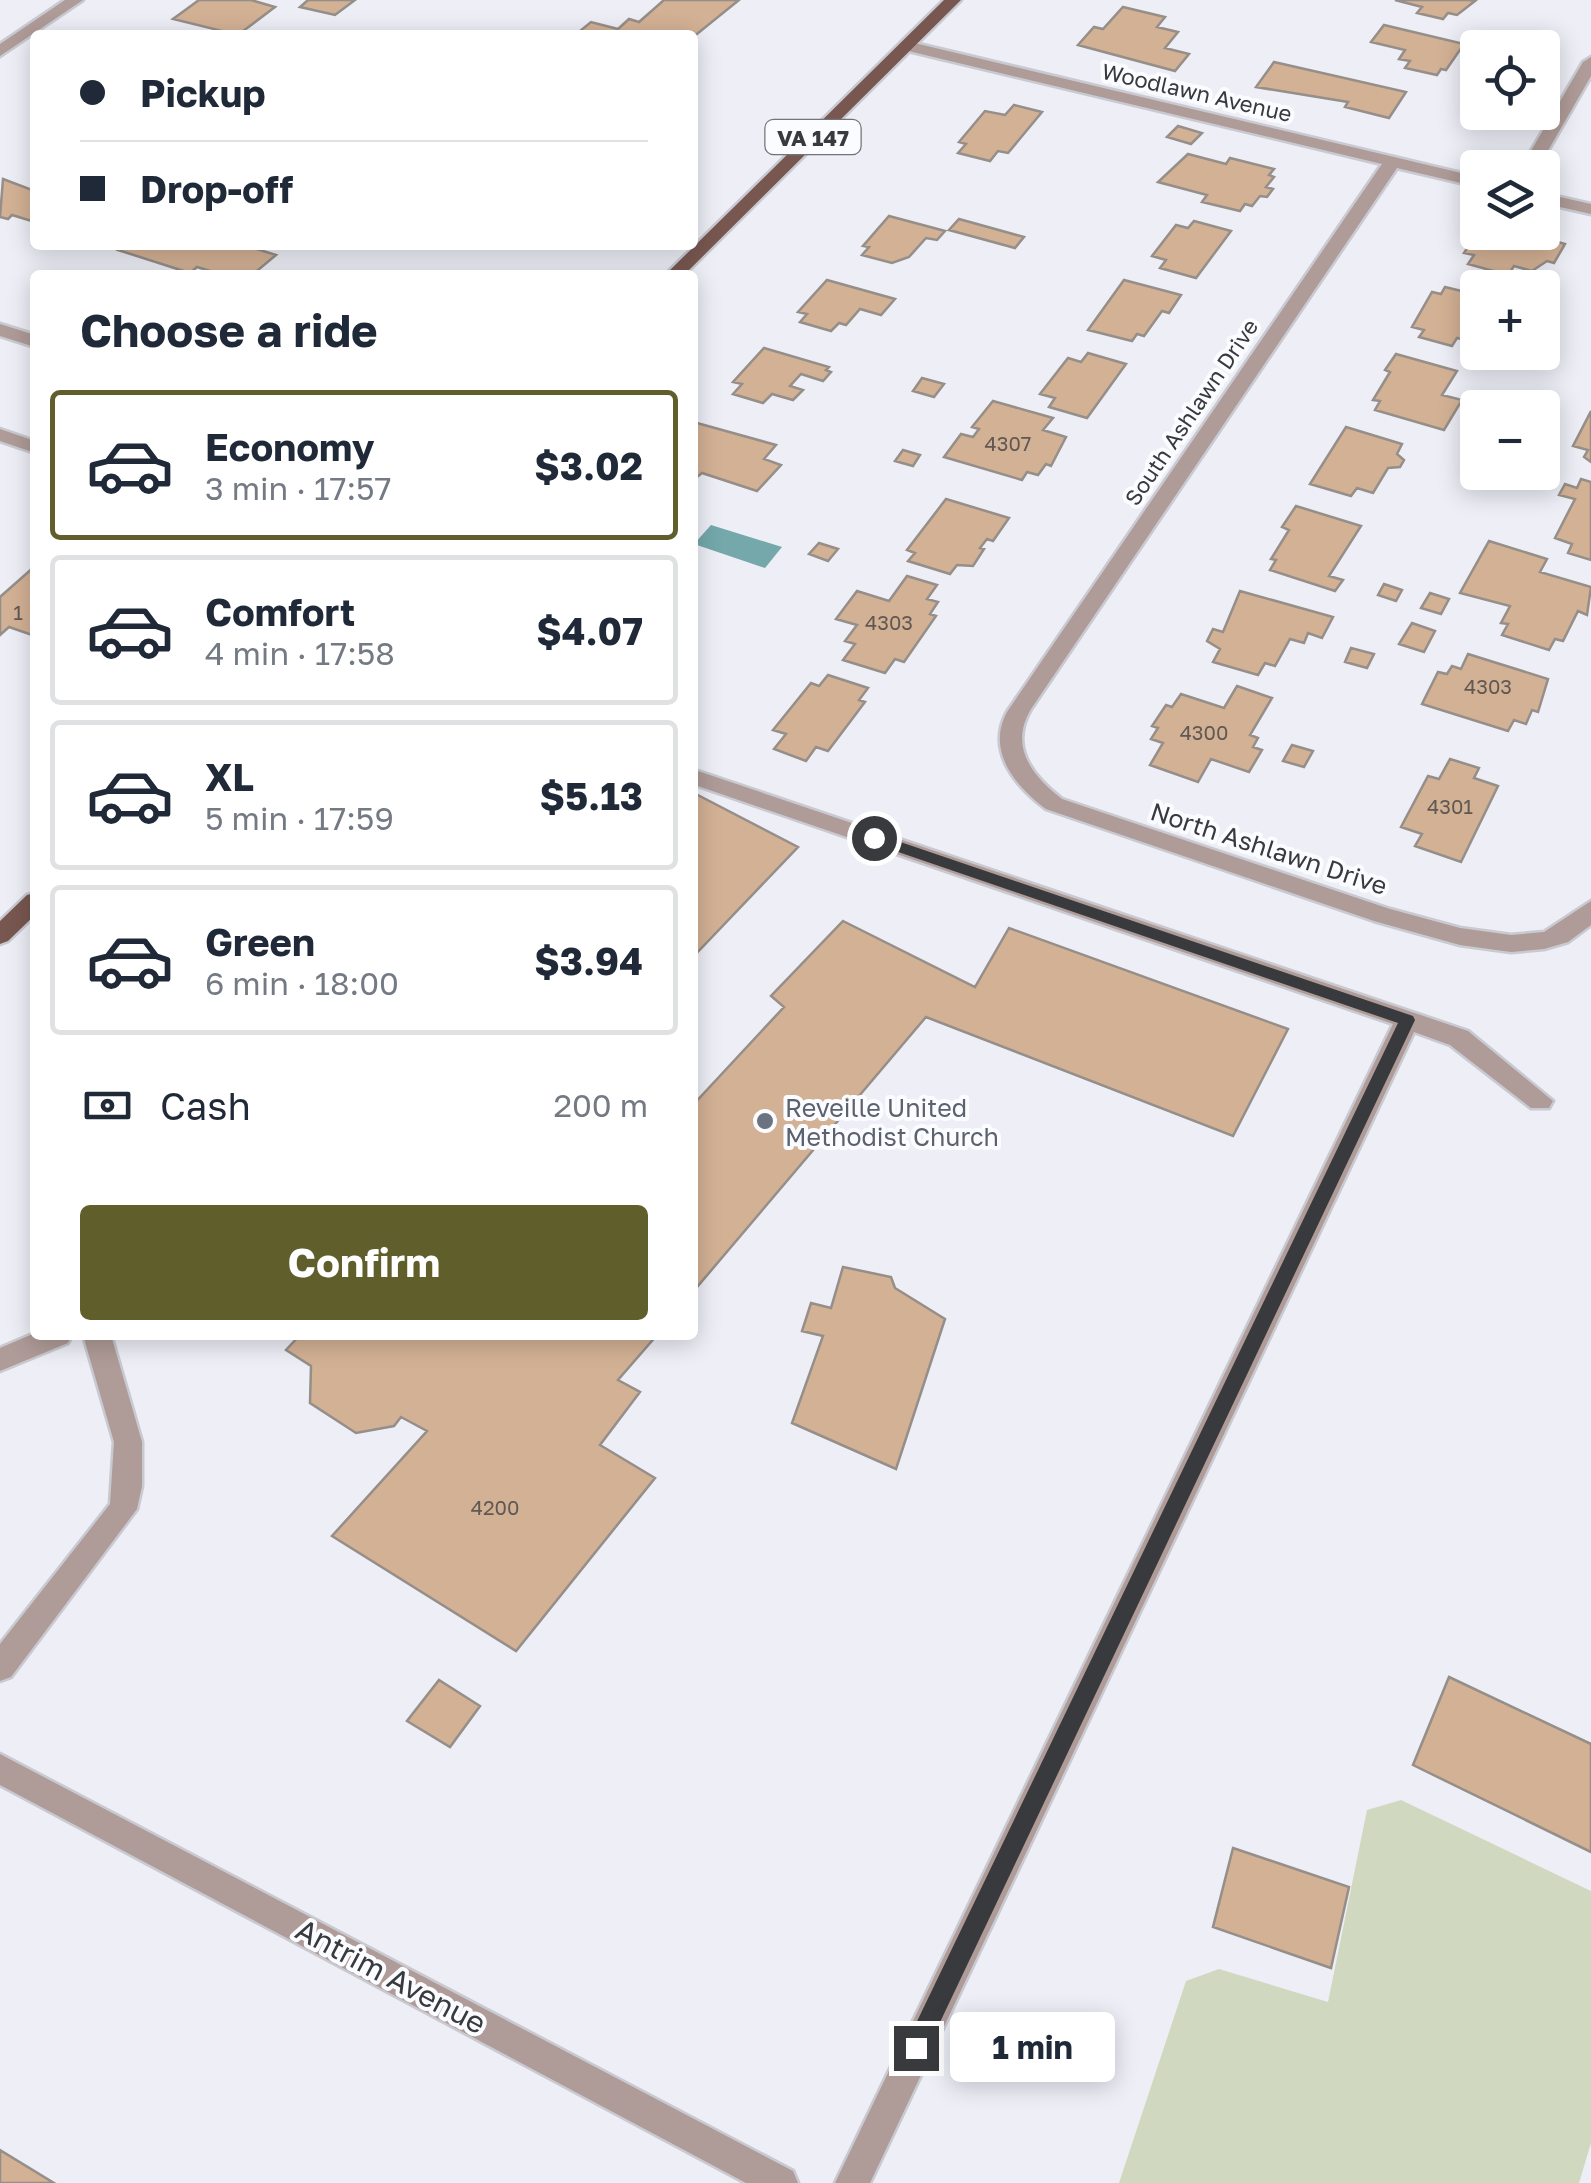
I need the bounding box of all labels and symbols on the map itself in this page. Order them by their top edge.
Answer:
street label: Woodlawn Avenue [1099,57,1295,127]
road number: VA 147 [766,120,860,154]
street label: South Ashlawn Drive [1119,314,1263,510]
house number: 4307 [985,431,1031,455]
house number: 1 [13,600,23,624]
house number: 4303 [865,610,913,634]
house number: 4303 [1464,674,1512,698]
house number: 4300 [1180,720,1228,744]
house number: 4301 [1427,794,1473,818]
street label: North Ashlawn Drive [1147,795,1391,901]
route start [852,816,897,861]
place label: Reveille United Methodist Church [785,1092,999,1152]
marker: Reveille United Methodist Church [754,1110,776,1132]
house number: 4200 [471,1495,519,1519]
street label: Antrim Avenue [290,1911,492,2041]
callout: 1 min [951,2013,1116,2083]
route end [894,2026,939,2071]

